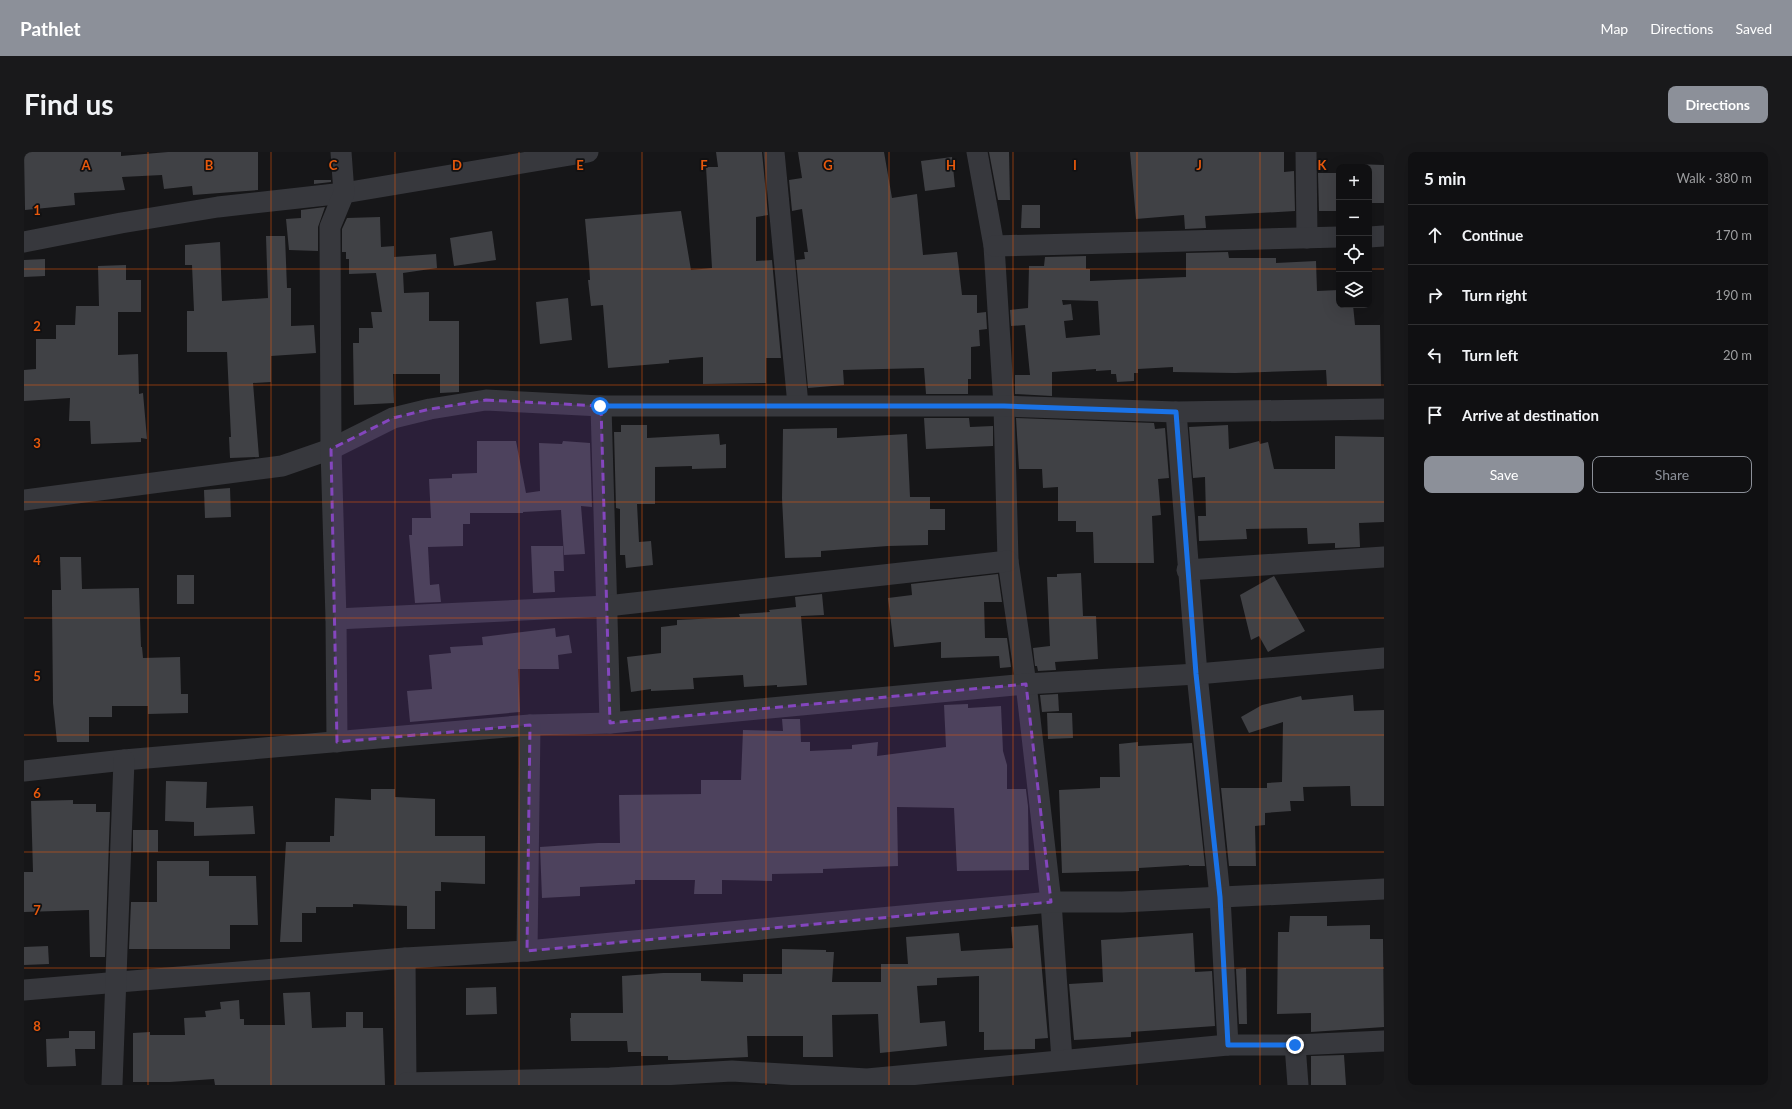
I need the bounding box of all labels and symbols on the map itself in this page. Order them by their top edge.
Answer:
text: A [80,157,91,173]
text: B [205,157,214,173]
text: C [329,157,338,173]
text: D [452,157,462,173]
text: E [576,157,584,173]
text: F [700,157,708,173]
text: G [823,157,833,173]
text: H [946,157,956,173]
text: I [1073,157,1077,173]
text: J [1196,157,1202,173]
text: K [1318,157,1328,173]
text: 1 [33,202,41,218]
text: 2 [33,318,41,334]
route start [591,397,609,415]
text: 3 [33,435,41,451]
text: 4 [33,552,41,568]
text: 5 [33,668,41,684]
text: 6 [33,785,41,801]
text: 7 [33,902,41,918]
text: 8 [33,1018,41,1034]
route end [1286,1036,1304,1054]

